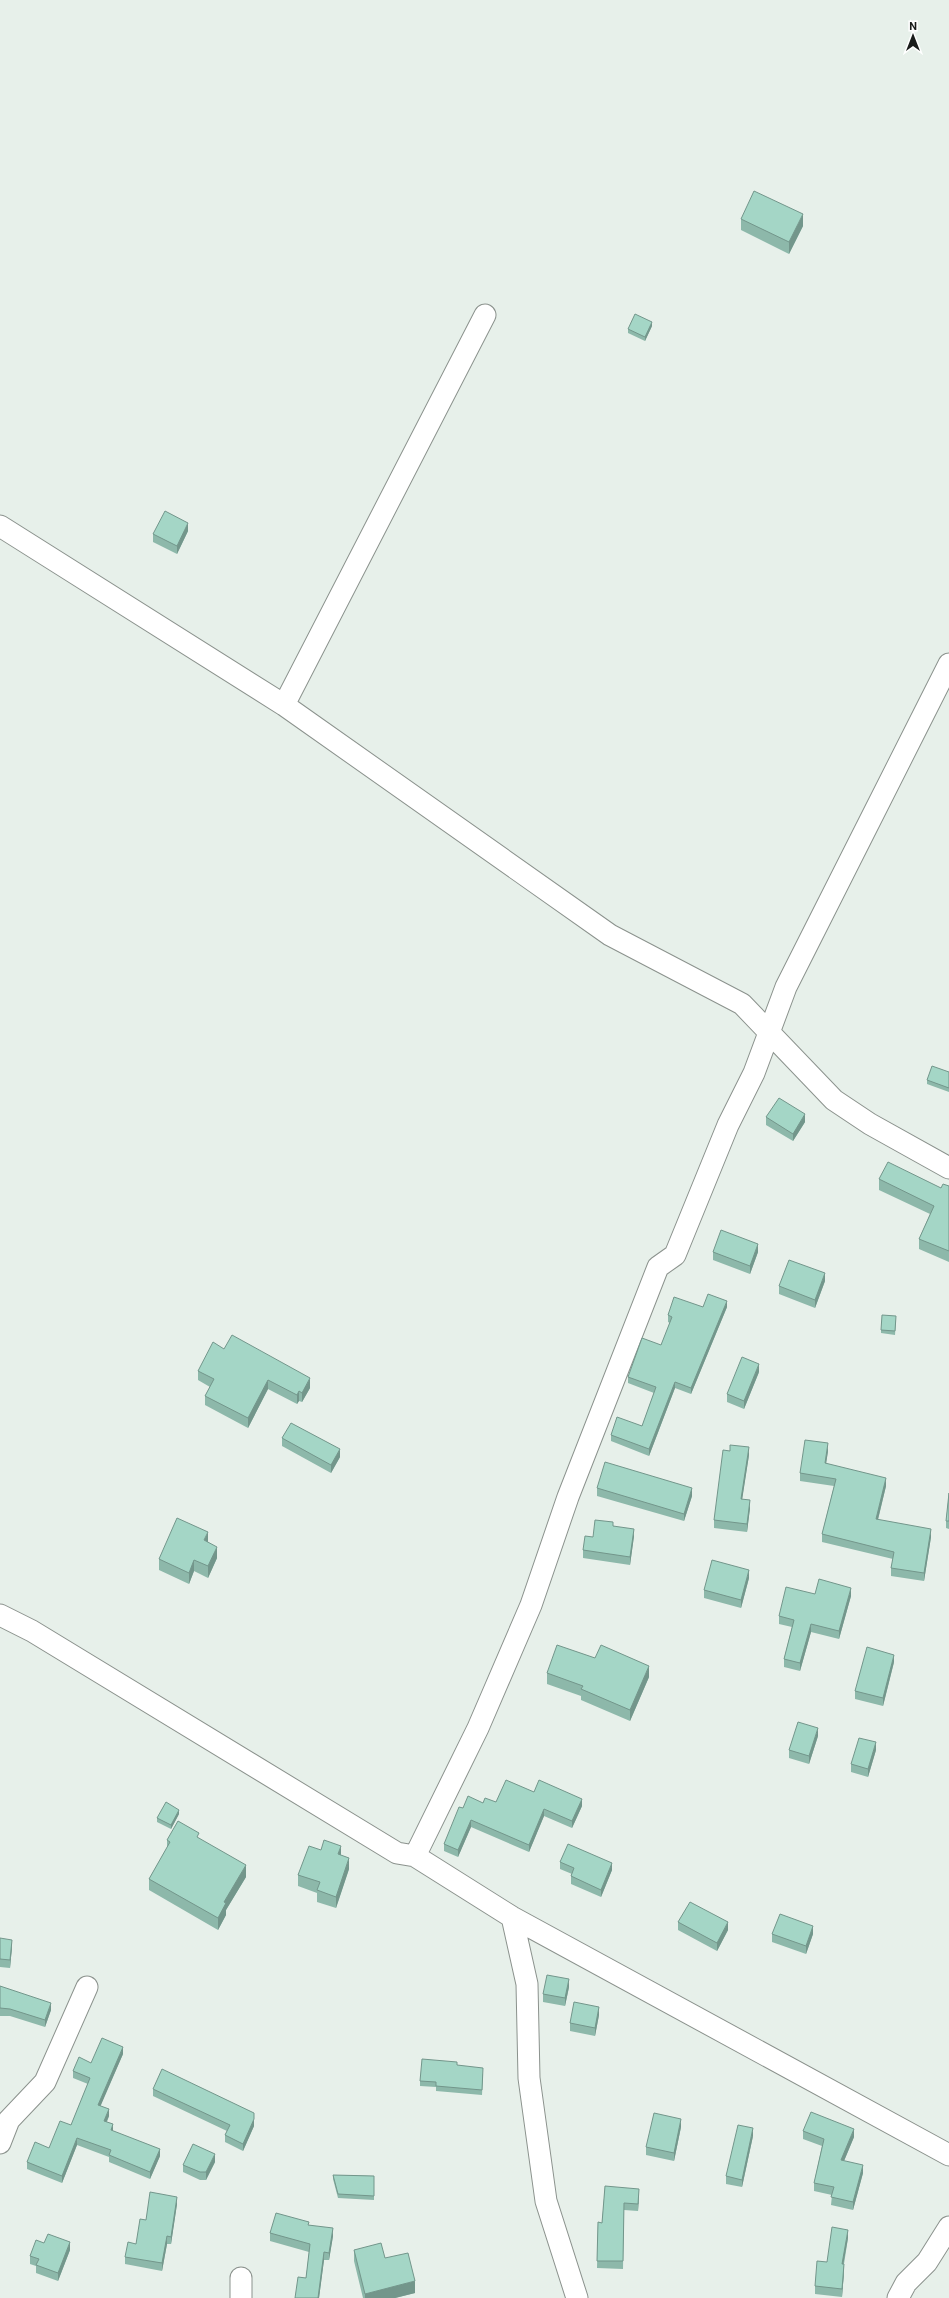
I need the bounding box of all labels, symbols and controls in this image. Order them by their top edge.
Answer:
north arrow [893,16,933,56]
text: N [909,20,917,33]

